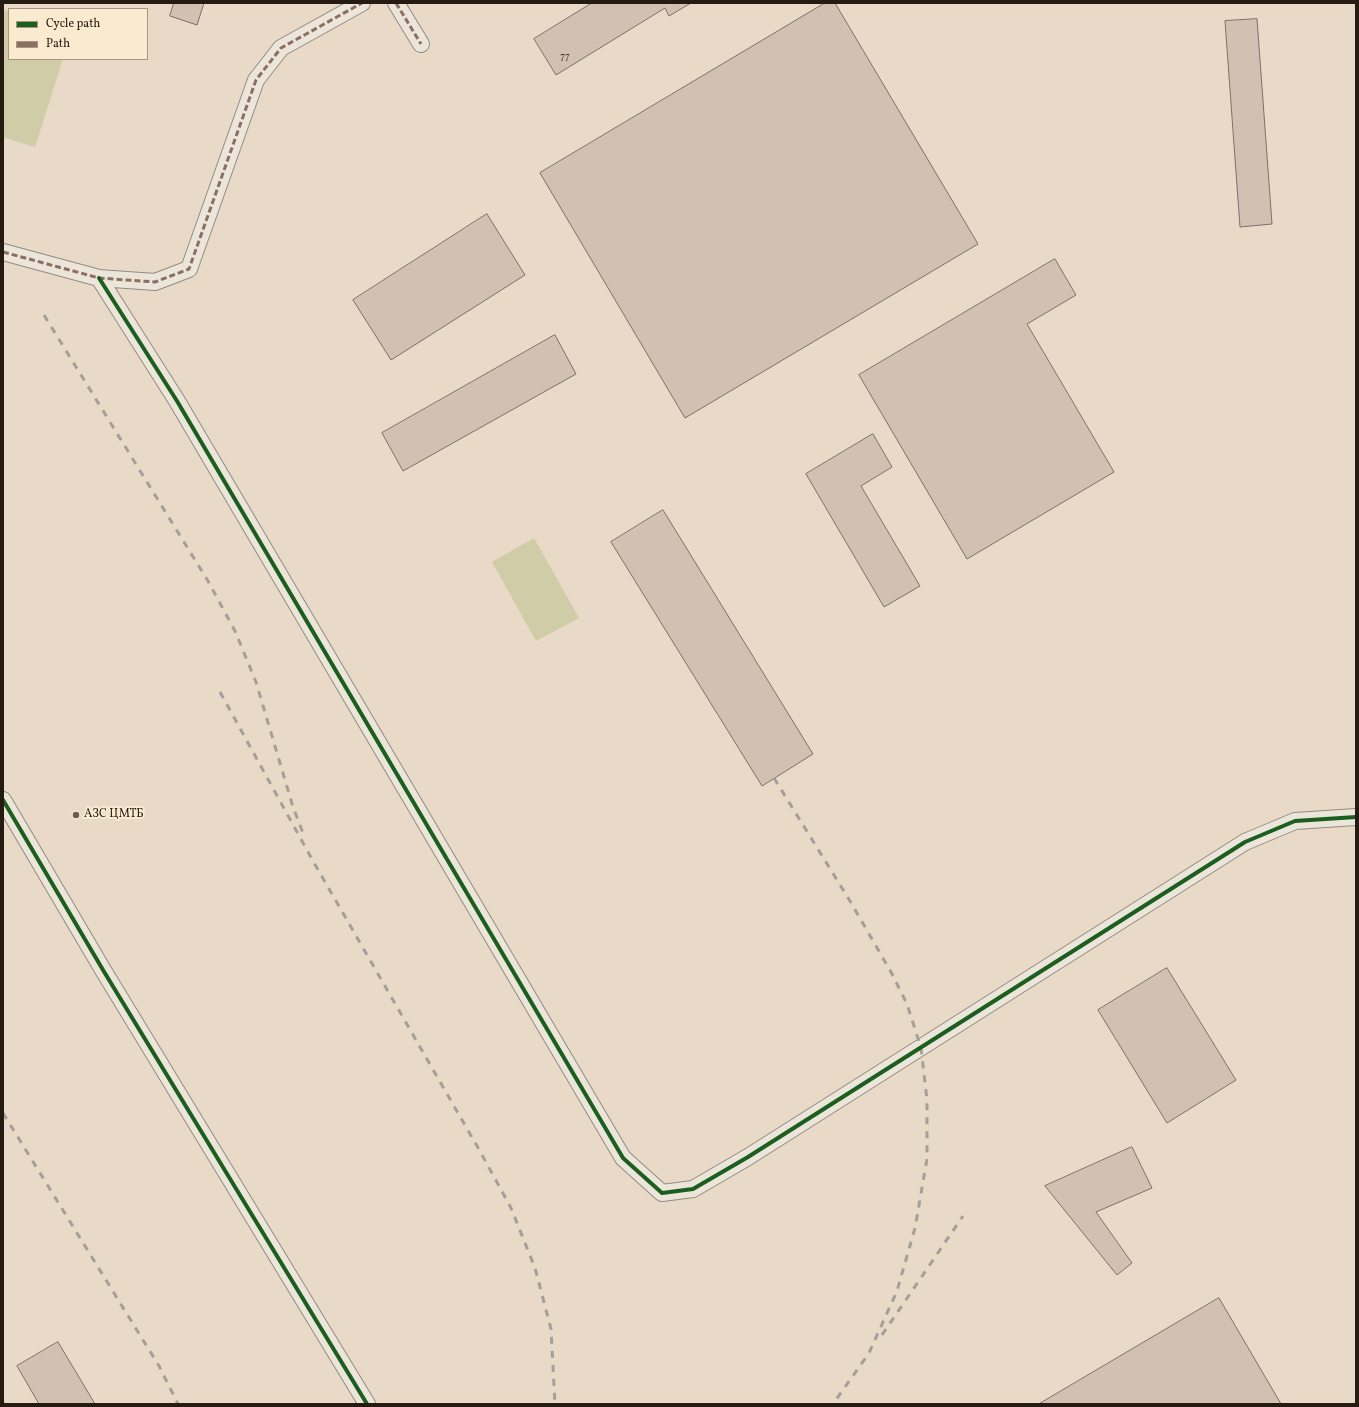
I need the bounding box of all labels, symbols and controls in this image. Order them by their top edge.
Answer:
legend [8,8,148,60]
text: Cycle path [46,16,101,32]
text: Path [46,36,70,52]
house number: 77 [560,51,570,63]
place label: АЗС ЦМТБ [84,808,144,822]
marker: АЗС ЦМТБ [71,810,81,820]

